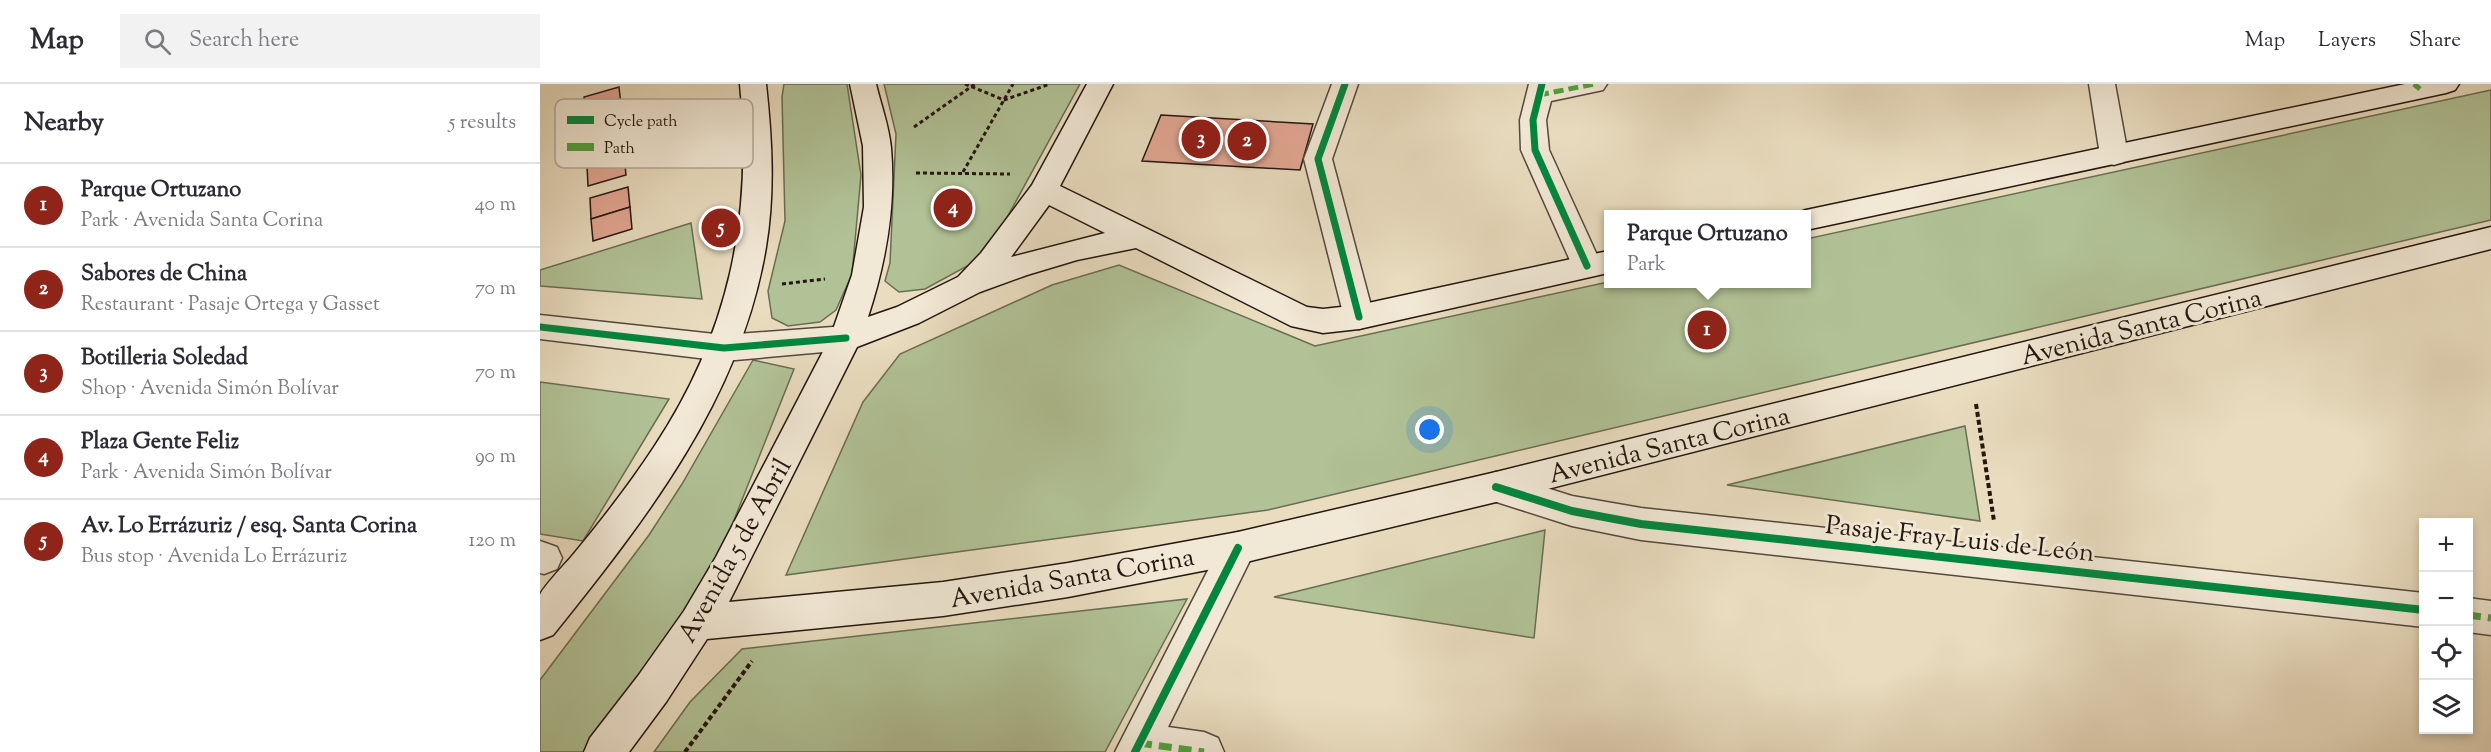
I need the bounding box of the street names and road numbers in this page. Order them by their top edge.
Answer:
street label: Avenida Santa Corina [2017,281,2266,376]
street label: Avenida Santa Corina [1545,399,1794,494]
street label: Avenida 5 de Abril [670,452,802,650]
street label: Pasaje Fray Luis de León [1823,508,2096,573]
street label: Avenida Santa Corina [947,540,1197,619]

